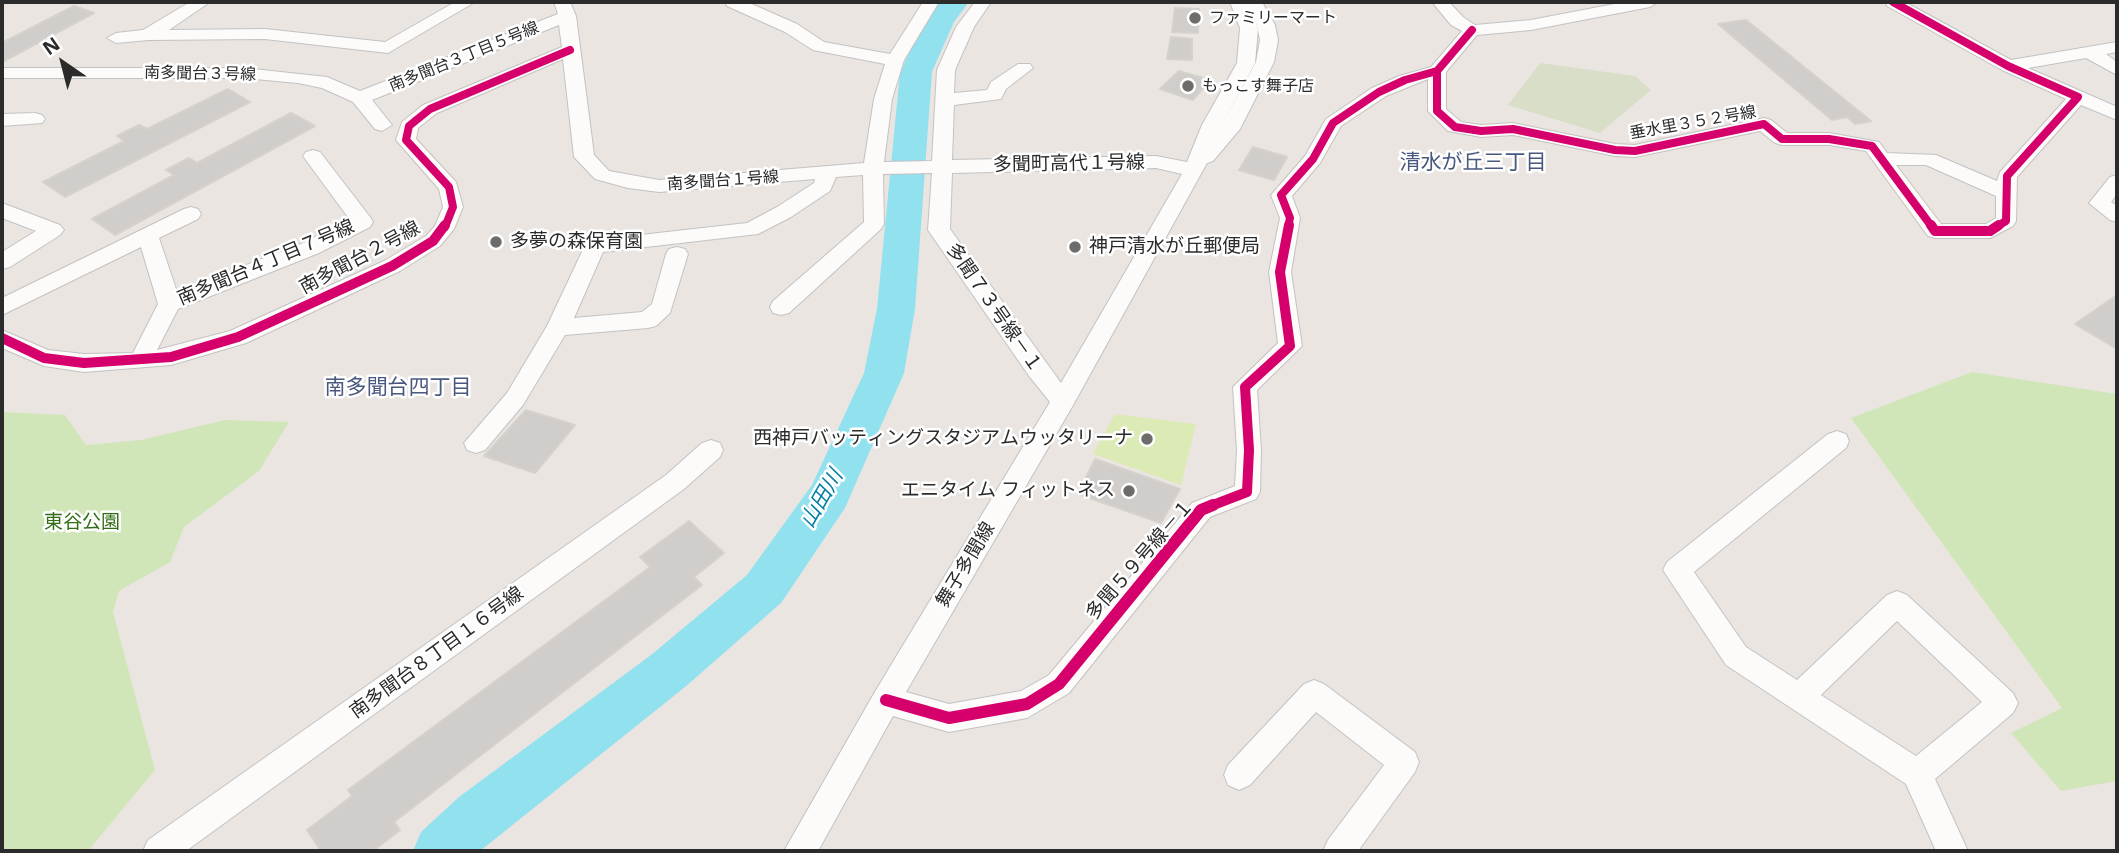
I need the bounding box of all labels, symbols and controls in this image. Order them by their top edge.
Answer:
place label: ファミリーマート [1209,8,1337,28]
marker: ファミリーマート [1187,10,1203,26]
street label: 南多聞台３丁目５号線 [386,18,542,96]
north arrow [28,28,98,98]
text: N [37,31,65,61]
street label: 南多聞台３号線 [144,63,256,85]
place label: もっこす舞子店 [1202,76,1314,96]
marker: もっこす舞子店 [1180,78,1196,94]
street label: 垂水里３５２号線 [1628,102,1758,144]
district label: 清水が丘三丁目 [1400,150,1546,176]
street label: 多聞町高代１号線 [993,151,1145,177]
street label: 南多聞台１号線 [666,168,780,194]
street label: 南多聞台４丁目７号線 [174,215,358,311]
street label: 南多聞台２号線 [296,217,424,299]
place label: 多夢の森保育園 [510,231,643,253]
marker: 多夢の森保育園 [488,234,504,250]
place label: 神戸清水が丘郵便局 [1089,236,1260,258]
street label: 多聞７３号線－１ [941,239,1047,377]
marker: 神戸清水が丘郵便局 [1067,239,1083,255]
district label: 南多聞台四丁目 [325,375,471,401]
place label: 西神戸バッティングスタジアムウッタリーナ [753,428,1133,450]
marker: 西神戸バッティングスタジアムウッタリーナ [1139,431,1155,447]
water label: 山田川 [795,465,849,533]
place label: エニタイム フィットネス [901,480,1115,502]
marker: エニタイム フィットネス [1121,483,1137,499]
street label: 多聞５９号線－１ [1082,495,1198,625]
park label: 東谷公園 [44,512,120,534]
street label: 舞子多聞線 [932,518,1000,612]
street label: 南多聞台８丁目１６号線 [346,582,528,724]

